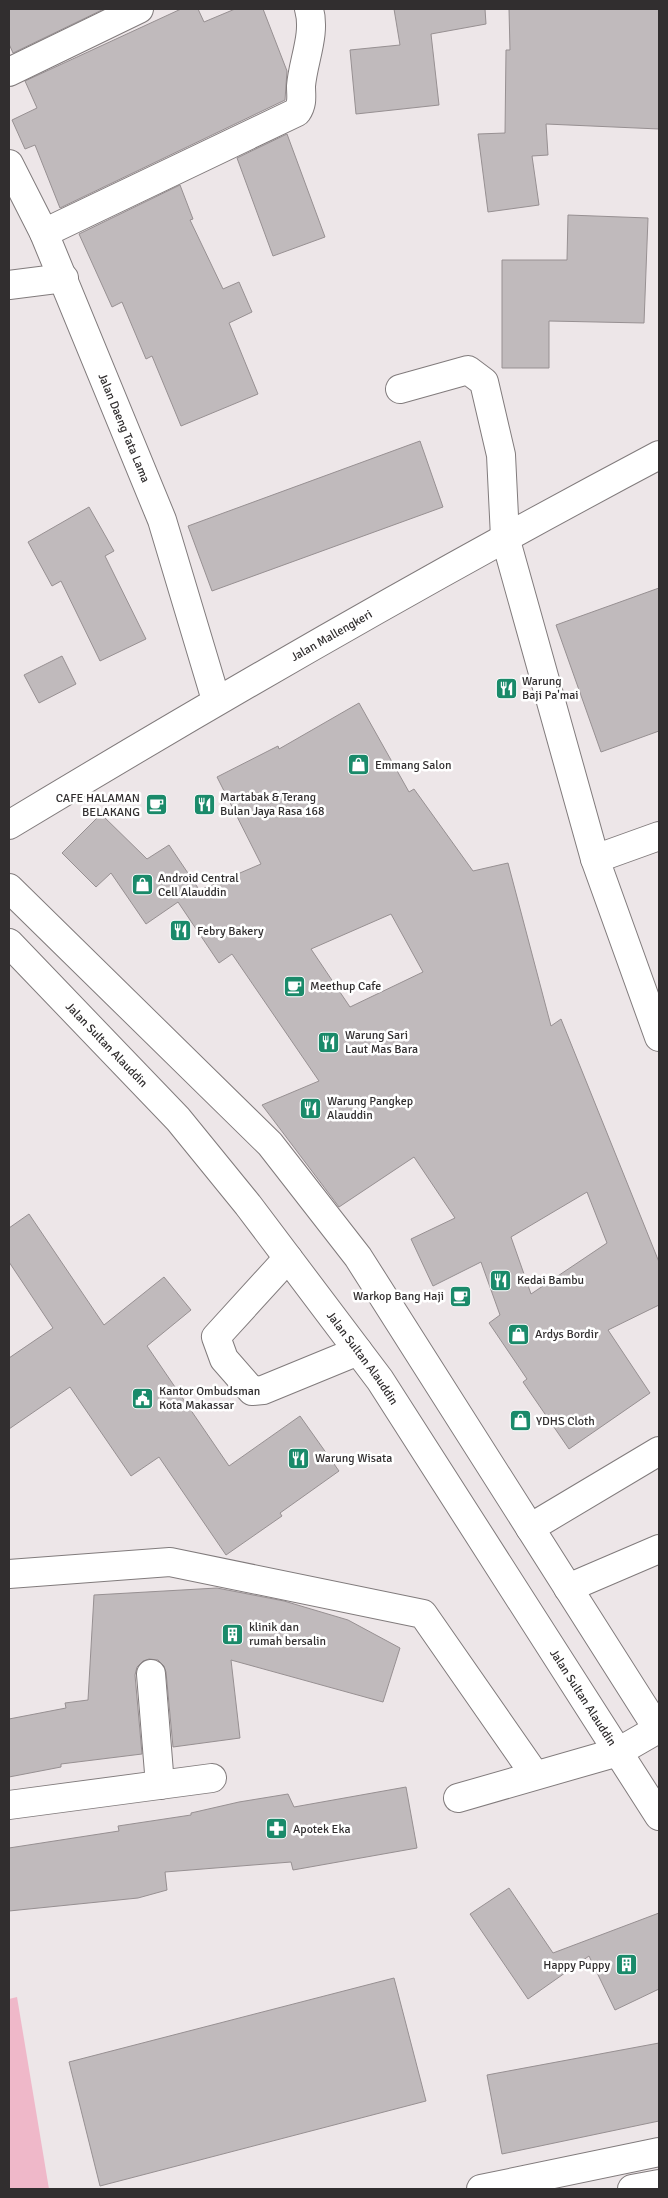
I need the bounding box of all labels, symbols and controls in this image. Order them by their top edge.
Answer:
street label: Jalan Daeng Tata Lama [95,371,153,485]
street label: Jalan Mallengkeri [288,606,375,665]
place label: Warung Baji Pa'mai [522,674,579,703]
restaurant icon: Warung Baji Pa'mai [494,676,518,700]
shop icon: Emmang Salon [347,753,371,777]
place label: Emmang Salon [375,758,451,773]
place label: Martabak & Terang Bulan Jaya Rasa 168 [220,790,324,819]
place label: CAFE HALAMAN BELAKANG [56,791,140,820]
restaurant icon: Martabak & Terang Bulan Jaya Rasa 168 [192,792,216,816]
cafe icon: CAFE HALAMAN BELAKANG [144,793,168,817]
place label: Android Central Cell Alauddin [158,871,239,900]
shop icon: Android Central Cell Alauddin [130,873,154,897]
restaurant icon: Febry Bakery [169,919,193,943]
place label: Febry Bakery [197,924,264,939]
cafe icon: Meethup Cafe [282,974,306,998]
place label: Meethup Cafe [310,979,381,994]
street label: Jalan Sultan Alauddin [62,999,151,1090]
place label: Warung Sari Laut Mas Bara [345,1028,418,1057]
restaurant icon: Warung Sari Laut Mas Bara [317,1030,341,1054]
place label: Warung Pangkep Alauddin [327,1094,413,1123]
restaurant icon: Warung Pangkep Alauddin [299,1096,323,1120]
restaurant icon: Kedai Bambu [489,1268,513,1292]
place label: Kedai Bambu [517,1273,584,1288]
cafe icon: Warkop Bang Haji [448,1284,472,1308]
place label: Warkop Bang Haji [353,1289,444,1304]
street label: Jalan Sultan Alauddin [323,1308,401,1408]
shop icon: Ardys Bordir [507,1322,531,1346]
place label: Ardys Bordir [535,1327,599,1342]
place label: Kantor Ombudsman Kota Makassar [159,1384,260,1413]
public building icon: Kantor Ombudsman Kota Makassar [131,1386,155,1410]
shop icon: YDHS Cloth [508,1409,532,1433]
place label: YDHS Cloth [536,1414,595,1429]
restaurant icon: Warung Wisata [287,1446,311,1470]
place label: Warung Wisata [315,1451,392,1466]
place label: klinik dan rumah bersalin [249,1620,326,1649]
building icon: klinik dan rumah bersalin [221,1622,245,1646]
street label: Jalan Sultan Alauddin [547,1646,620,1749]
pharmacy icon: Apotek Eka [265,1817,289,1841]
place label: Apotek Eka [293,1822,350,1837]
building icon: Happy Puppy [614,1953,638,1977]
place label: Happy Puppy [543,1958,610,1973]

